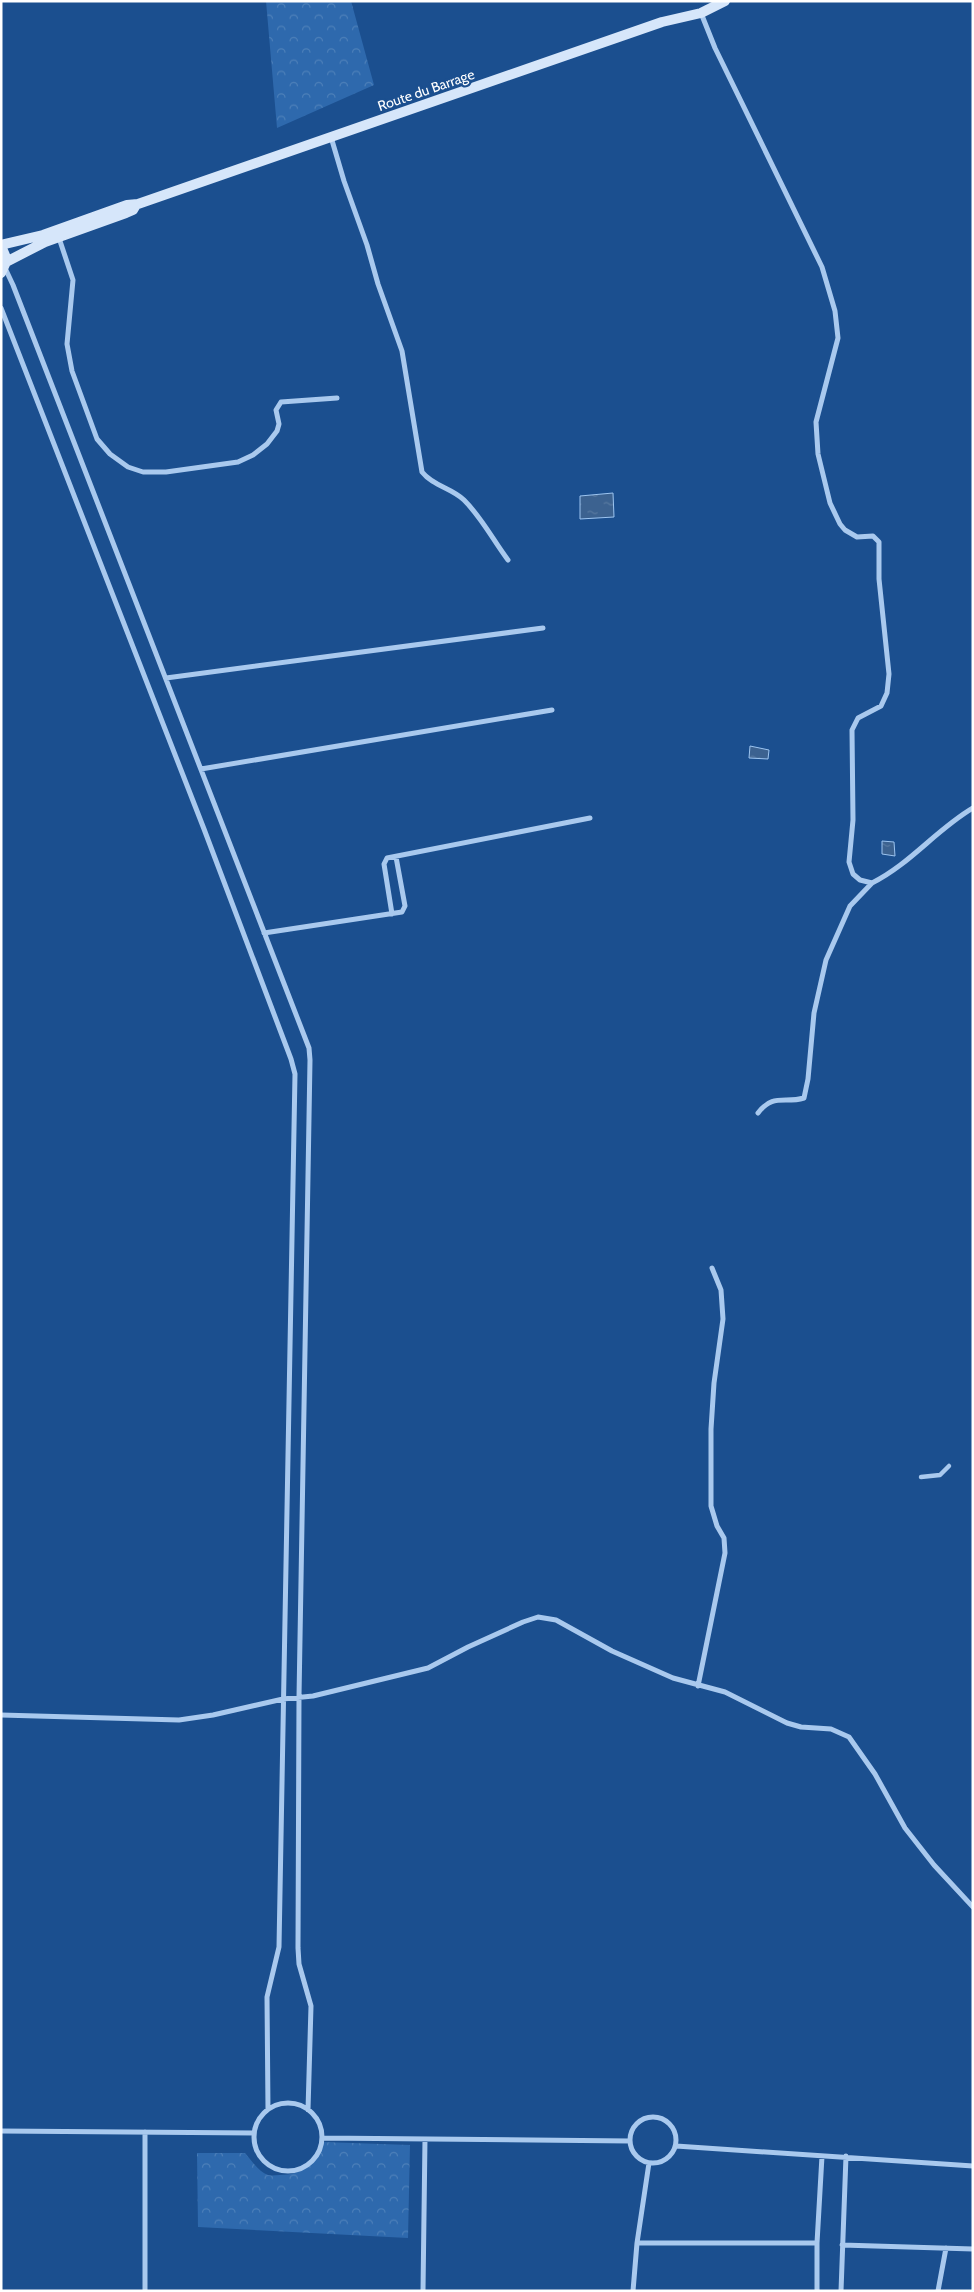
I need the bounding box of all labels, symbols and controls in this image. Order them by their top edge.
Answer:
street label: Route du Barrage [375,65,477,115]

